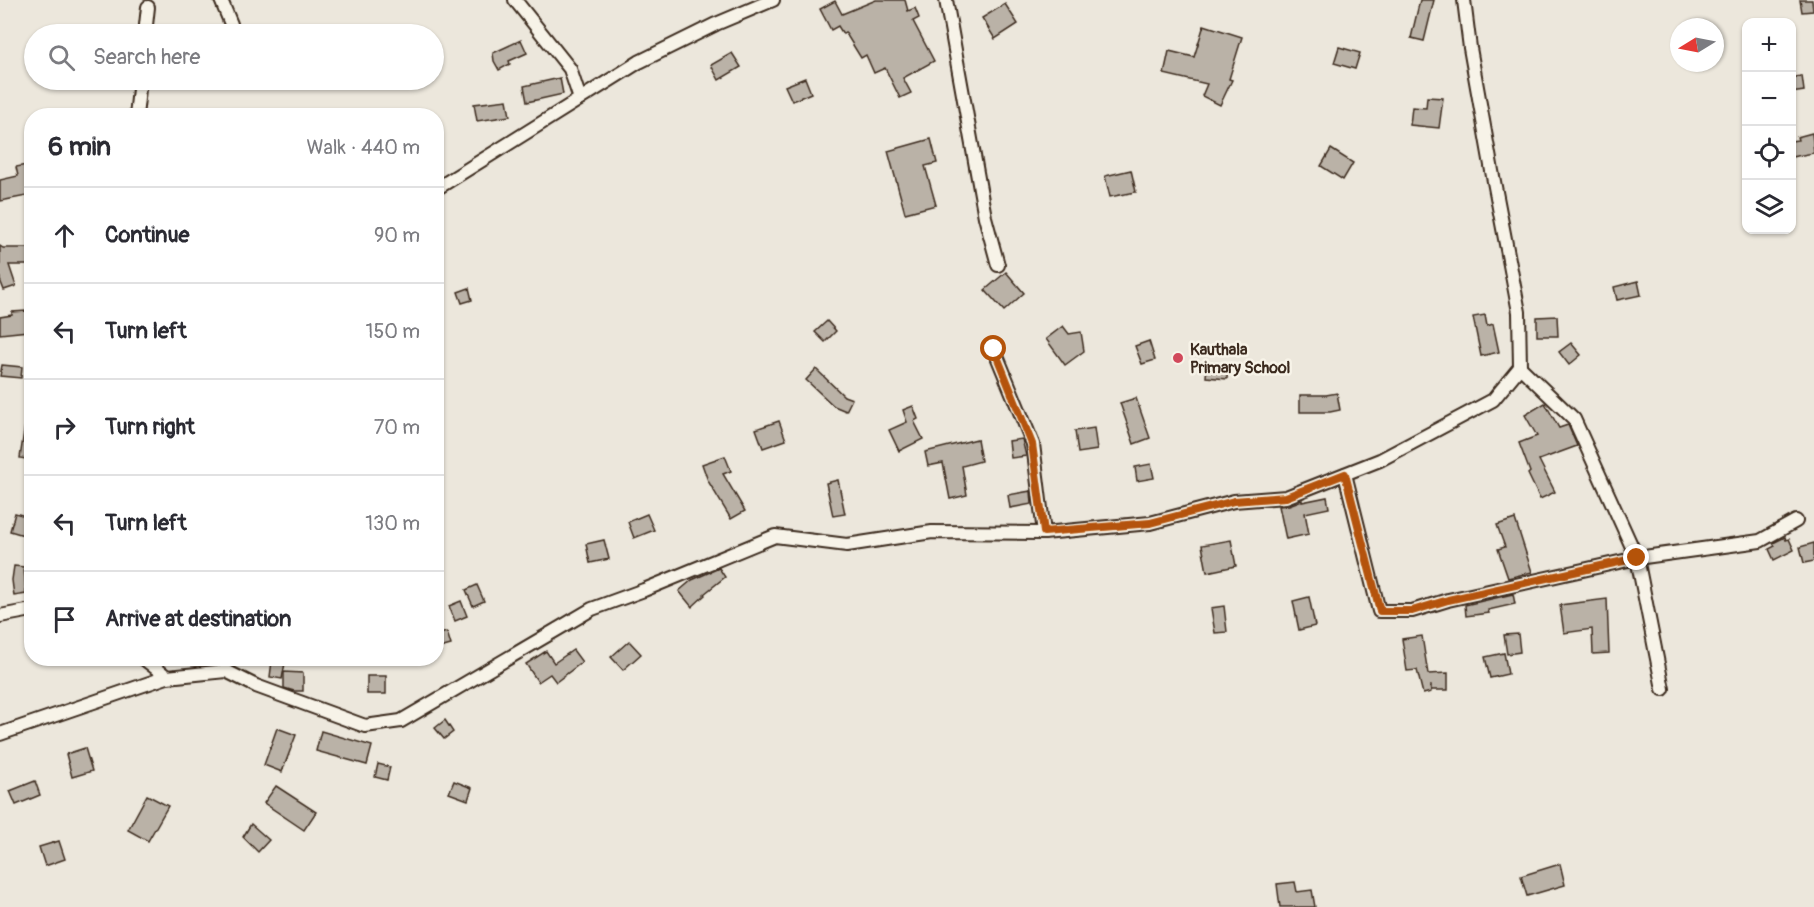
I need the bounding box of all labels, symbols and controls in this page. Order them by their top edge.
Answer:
north arrow [1670,18,1724,72]
map controls [1742,18,1796,234]
button: + [1742,18,1796,72]
search box [24,24,444,90]
icon: search [45,41,78,74]
text: Search here [93,43,200,71]
button: − [1742,72,1796,126]
button: locate [1742,126,1796,180]
text: 6 min [48,131,111,163]
text: Walk · 440 m [306,135,420,160]
button: layers [1742,180,1796,234]
icon: ahead [48,219,81,252]
text: Continue [105,221,189,249]
text: 90 m [374,223,420,248]
icon: left [48,315,81,348]
text: Turn left [105,317,187,345]
text: 150 m [366,319,420,344]
route start [980,335,1006,361]
place label: Kauthala Primary School [1190,340,1290,378]
marker: Kauthala Primary School [1171,351,1185,365]
icon: right [48,411,81,444]
text: Turn right [105,413,195,441]
text: 70 m [374,415,420,440]
icon: left [48,507,81,540]
text: Turn left [105,509,187,537]
text: 130 m [365,511,420,536]
route end [1623,544,1649,570]
icon: arrive [48,603,81,636]
text: Arrive at destination [105,605,291,633]

